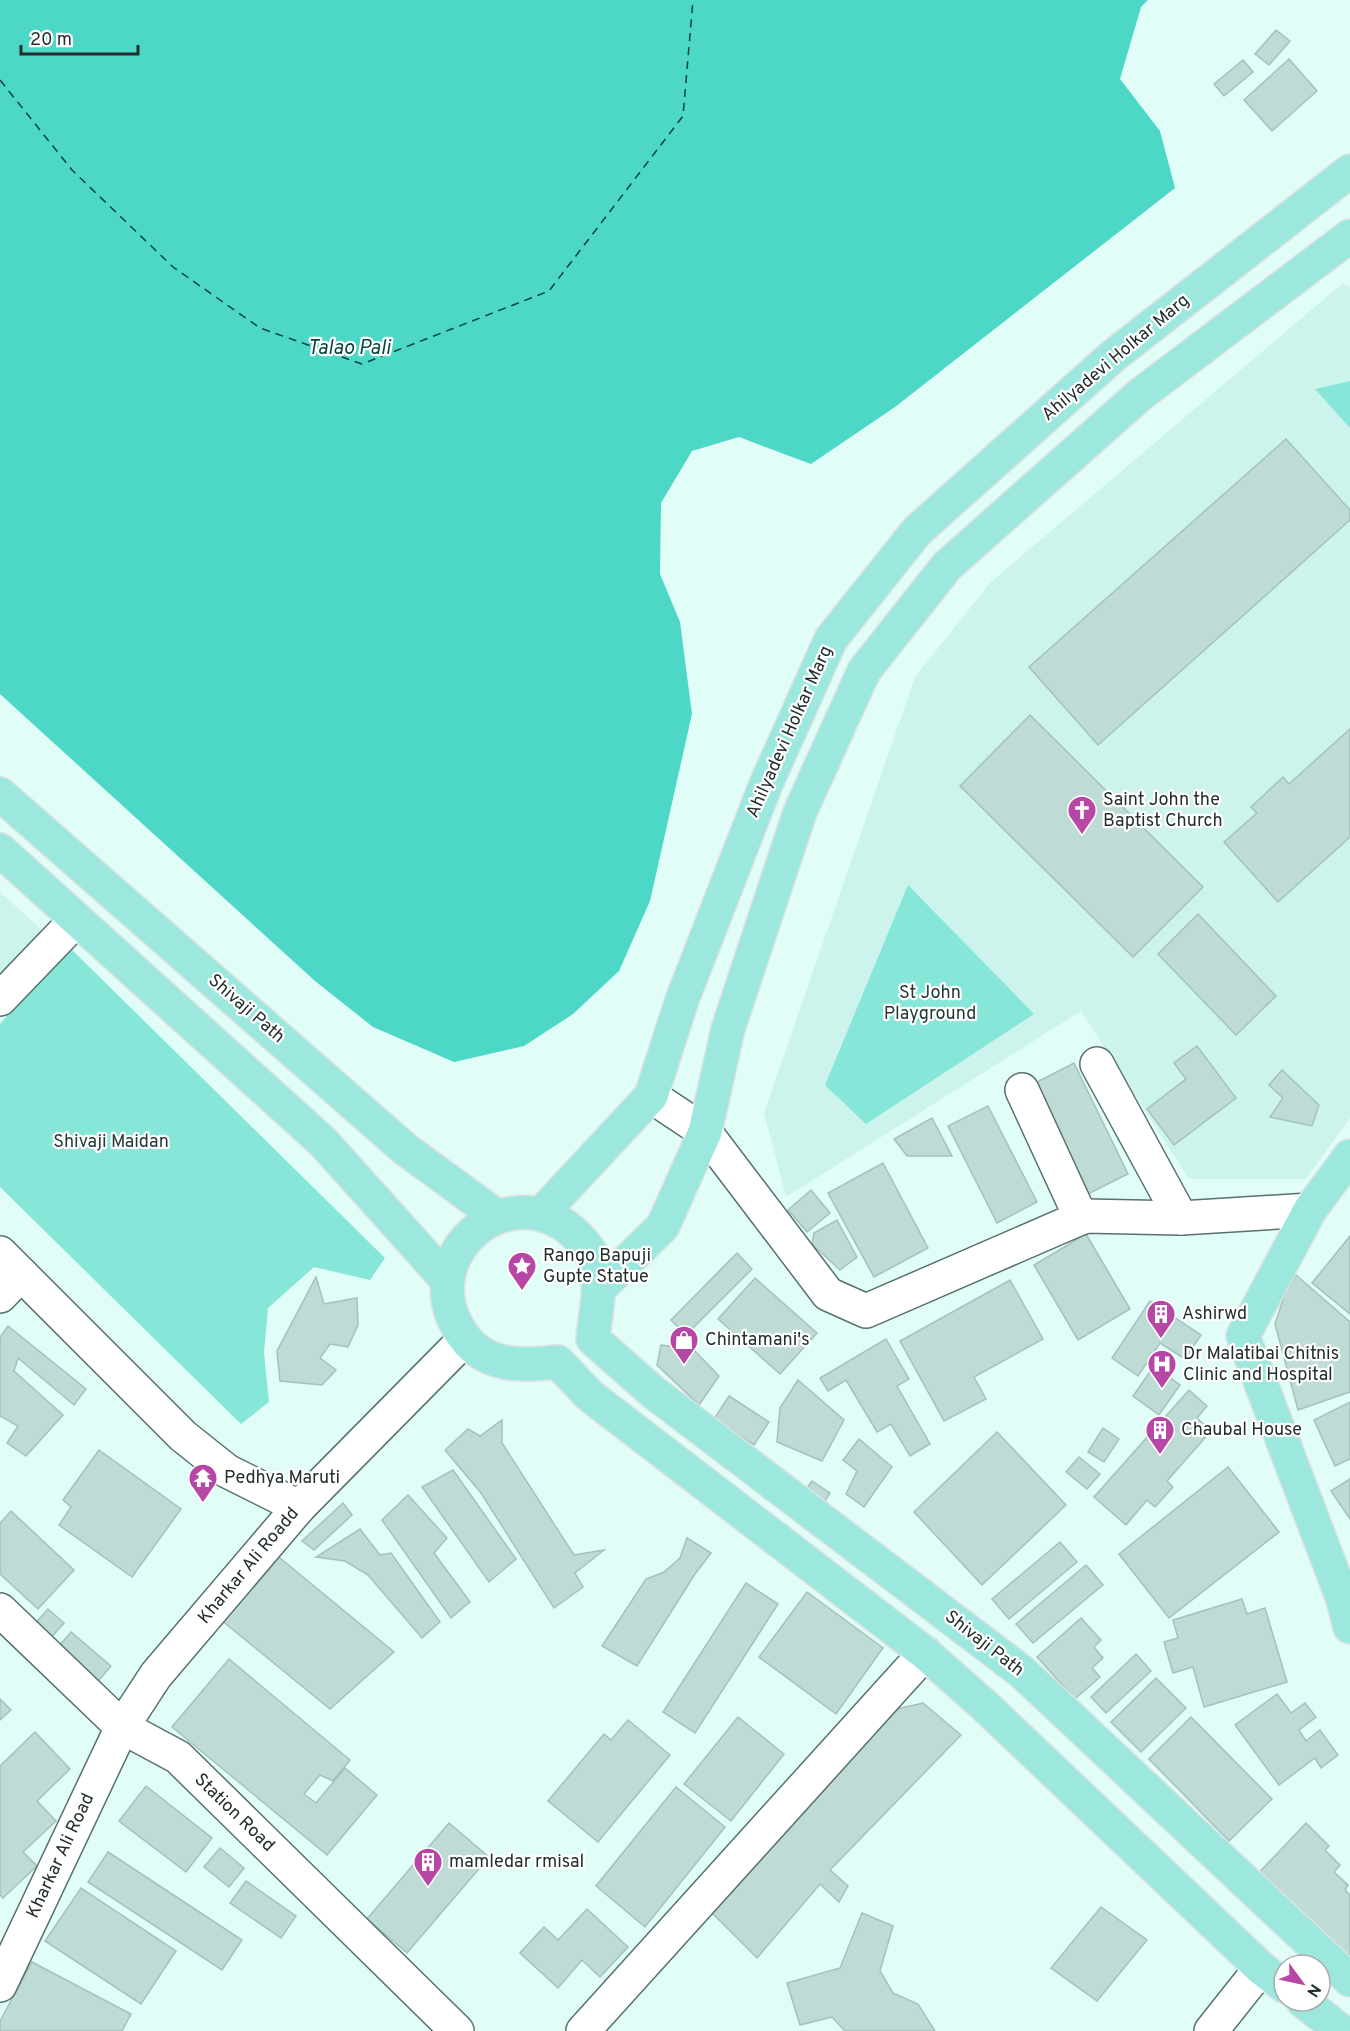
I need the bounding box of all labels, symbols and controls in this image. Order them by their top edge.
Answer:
scale bar [21,18,138,56]
text: 20 m [30,29,72,52]
street label: Ahilyadevi Holkar Marg [1037,289,1195,427]
water label: Talao Pali [308,336,391,362]
street label: Ahilyadevi Holkar Marg [742,642,838,822]
place label: Saint John the Baptist Church [1103,789,1223,833]
church icon: Saint John the Baptist Church [1066,794,1098,836]
street label: Shivaji Path [203,969,289,1049]
park label: St John Playground [884,982,976,1026]
park label: Shivaji Maidan [53,1131,169,1154]
place label: Rango Bapuji Gupte Statue [543,1245,651,1289]
place icon: Rango Bapuji Gupte Statue [506,1250,538,1292]
building icon: Ashirwd [1145,1298,1177,1340]
place label: Ashirwd [1182,1303,1247,1326]
shop icon: Chintamani's [668,1324,700,1366]
place label: Chintamani's [705,1329,810,1352]
place label: Dr Malatibai Chitnis Clinic and Hospital [1183,1343,1339,1387]
hospital icon: Dr Malatibai Chitnis Clinic and Hospital [1146,1348,1178,1390]
building icon: Chaubal House [1144,1414,1176,1456]
place label: Chaubal House [1181,1419,1302,1442]
temple icon: Pedhya Maruti [187,1462,219,1504]
place label: Pedhya Maruti [224,1467,340,1490]
street label: Kharkar Ali Roadd [193,1503,305,1629]
street label: Shivaji Path [940,1606,1028,1682]
street label: Station Road [189,1769,279,1857]
street label: Kharkar Ali Road [22,1790,100,1922]
building icon: mamledar rmisal [412,1846,444,1888]
place label: mamledar rmisal [449,1851,584,1874]
north arrow [1272,1953,1332,2013]
text: N [1301,1980,1324,2000]

